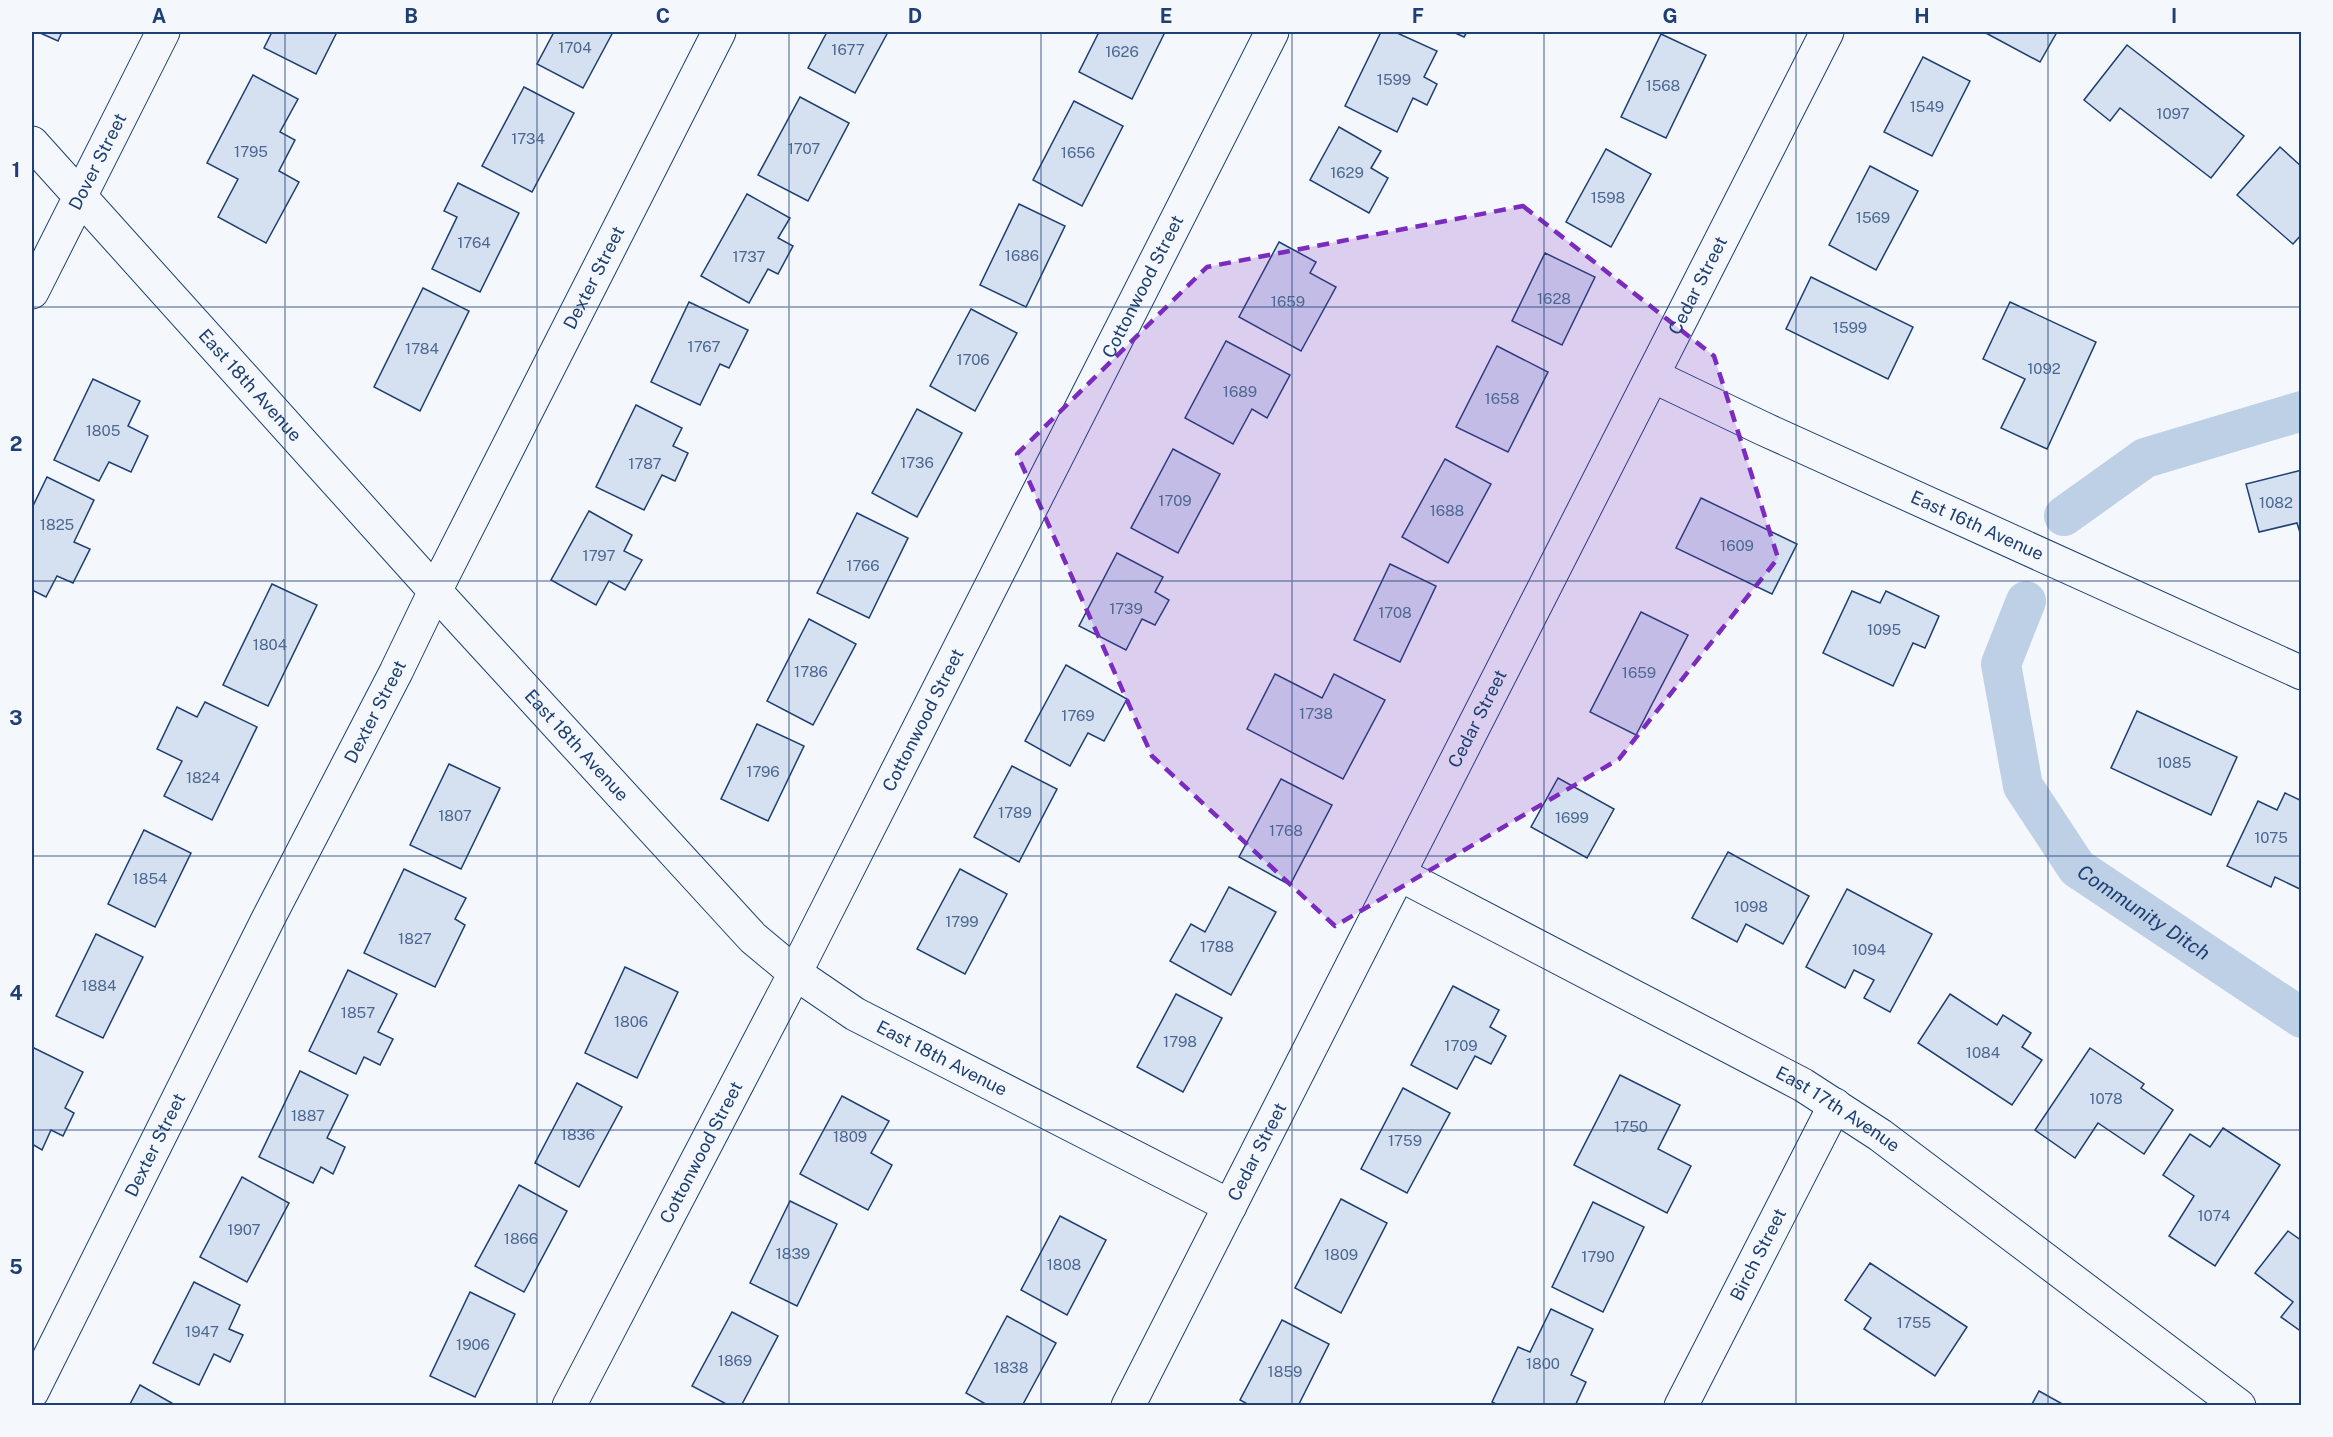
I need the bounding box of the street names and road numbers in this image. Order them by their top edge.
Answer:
street label: Dover Street [64,109,130,213]
street label: Cottonwood Street [1098,211,1187,361]
street label: Dexter Street [559,223,629,333]
street label: Cedar Street [1664,233,1731,338]
street label: East 18th Avenue [194,325,306,446]
street label: East 16th Avenue [1908,486,2047,564]
street label: Cottonwood Street [878,645,968,795]
street label: Dexter Street [340,657,410,766]
street label: Cedar Street [1443,666,1511,771]
street label: East 18th Avenue [521,685,633,805]
street label: East 18th Avenue [873,1016,1011,1100]
street label: East 17th Avenue [1772,1062,1904,1156]
street label: Cottonwood Street [655,1078,747,1227]
street label: Dexter Street [120,1090,189,1200]
street label: Cedar Street [1223,1099,1290,1204]
street label: Birch Street [1726,1205,1790,1304]

